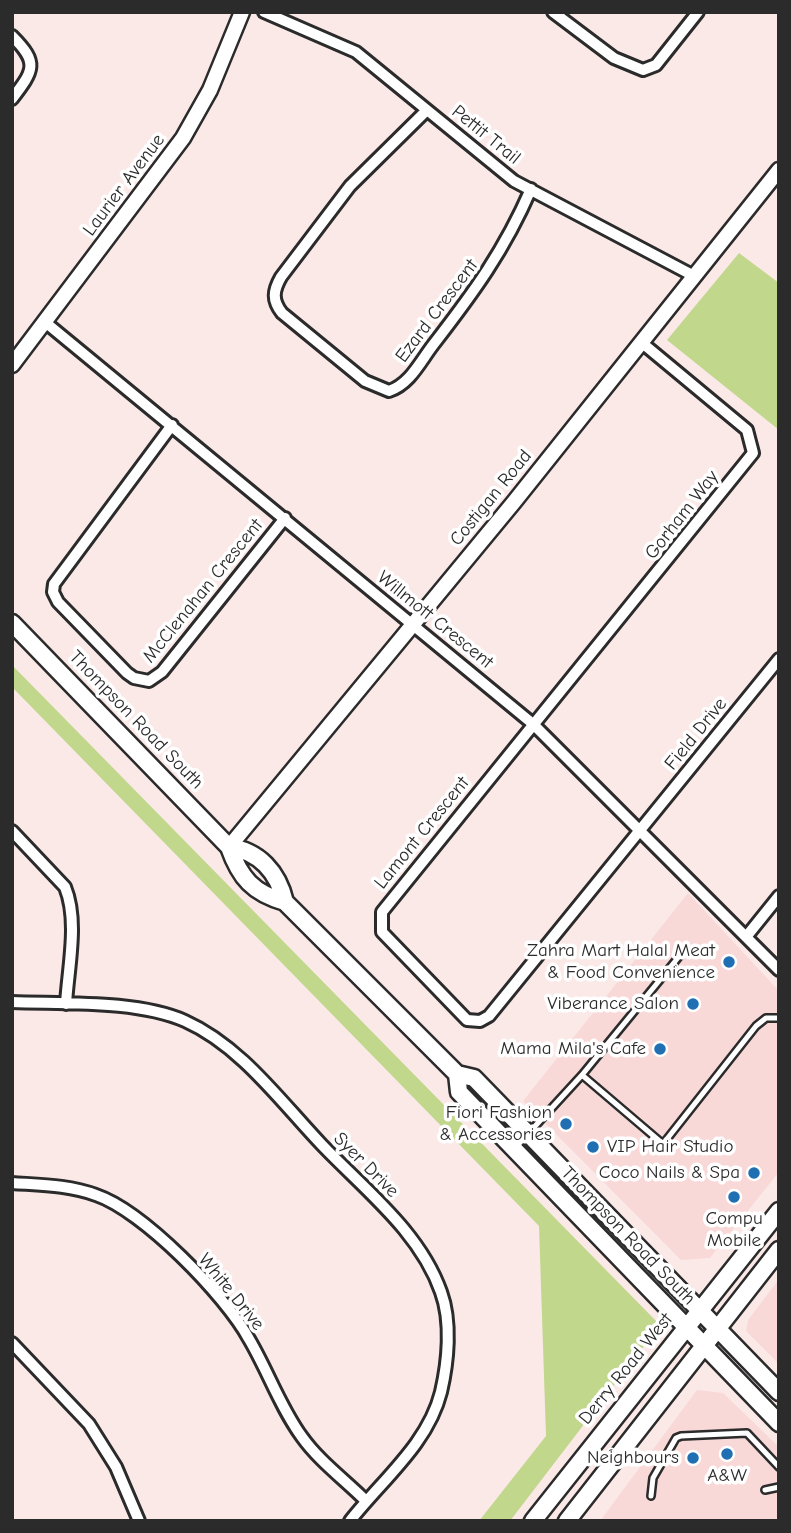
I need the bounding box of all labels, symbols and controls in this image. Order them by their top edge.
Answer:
street label: Pettit Trail [447,100,525,170]
street label: Laurier Avenue [78,129,170,241]
street label: Ezard Crescent [391,255,483,367]
street label: Costigan Road [445,445,537,551]
street label: Gorham Way [640,466,724,564]
street label: McClenahan Crescent [138,515,268,667]
street label: Willmott Crescent [372,566,498,674]
street label: Thompson Road South [64,646,208,794]
street label: Field Drive [660,693,732,775]
street label: Lamont Crescent [370,772,474,894]
place label: Zahra Mart Halal Meat & Food Convenience [527,940,715,984]
marker: Zahra Mart Halal Meat & Food Convenience [721,954,737,970]
place label: Viberance Salon [547,993,679,1015]
marker: Viberance Salon [685,996,701,1012]
place label: Mama Mila's Cafe [500,1038,646,1060]
marker: Mama Mila's Cafe [652,1041,668,1057]
place label: Fiori Fashion & Accessories [439,1102,552,1146]
marker: Fiori Fashion & Accessories [558,1116,574,1132]
street label: Syer Drive [329,1128,403,1202]
place label: VIP Hair Studio [607,1136,733,1158]
marker: VIP Hair Studio [585,1139,601,1155]
street label: Thompson Road South [556,1162,700,1310]
place label: Coco Nails & Spa [599,1162,740,1184]
marker: Coco Nails & Spa [746,1165,762,1181]
marker: Compu Mobile [726,1189,742,1205]
place label: Compu Mobile [705,1208,763,1252]
street label: White Drive [193,1249,269,1335]
street label: Derry Road West [574,1309,678,1429]
marker: A&W [719,1446,735,1462]
place label: Neighbours [587,1447,679,1469]
marker: Neighbours [685,1450,701,1466]
place label: A&W [707,1465,747,1487]

